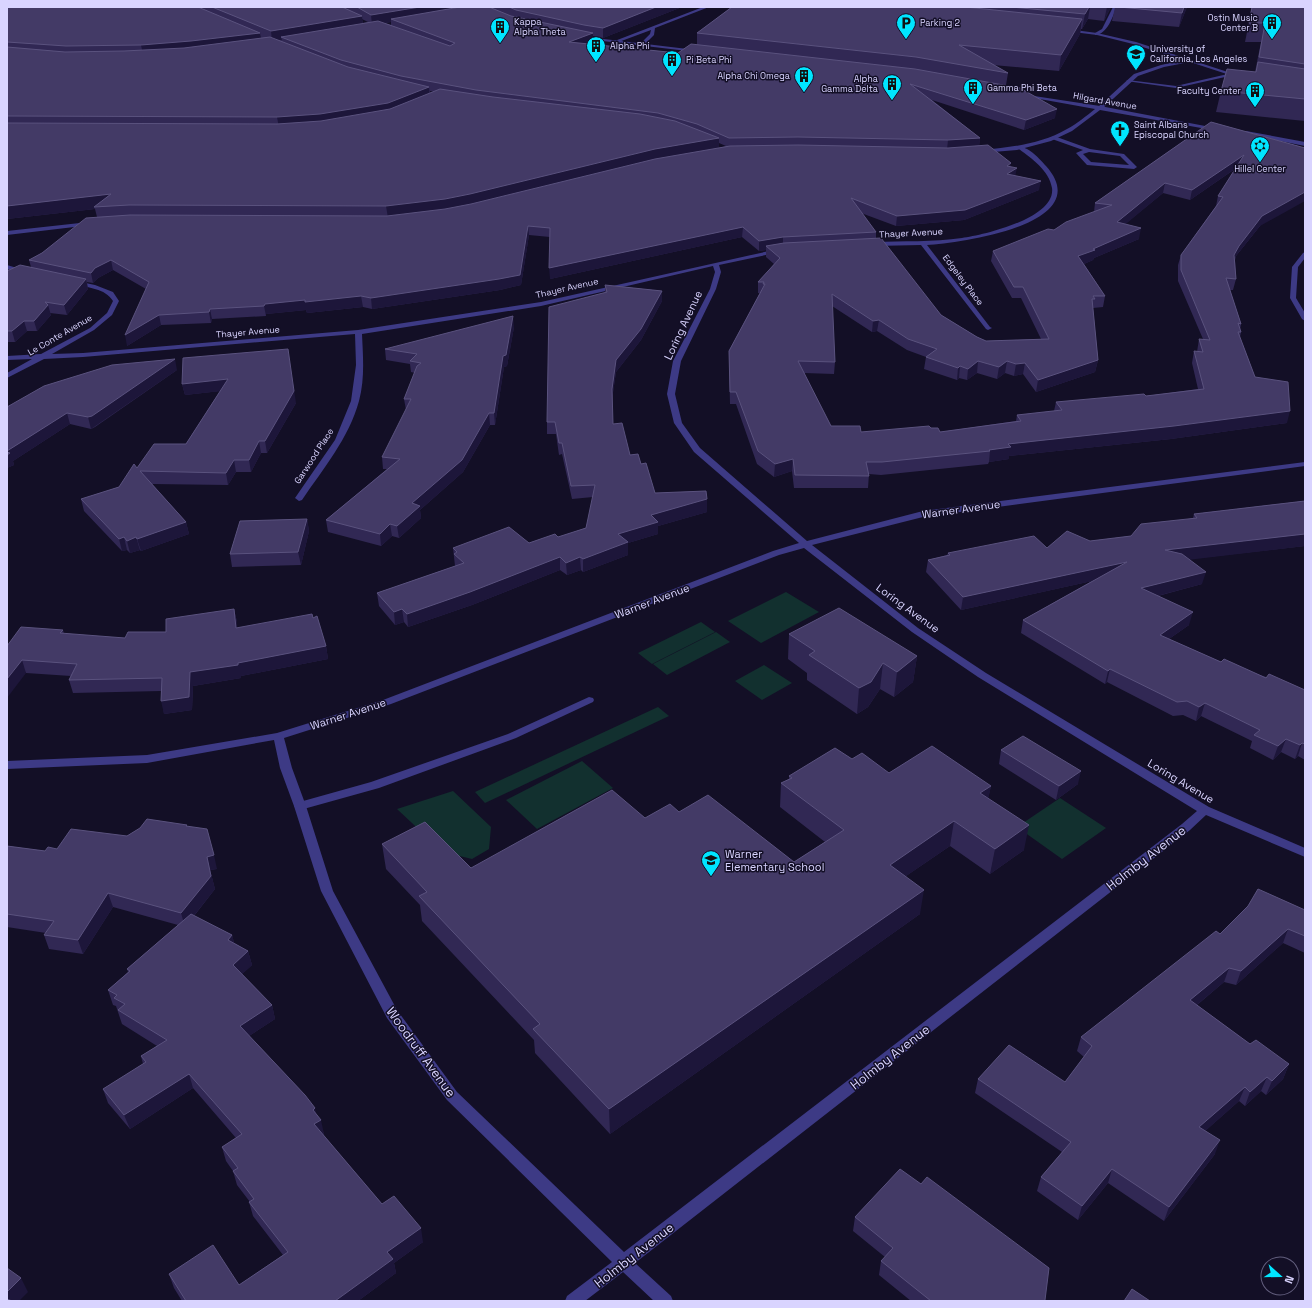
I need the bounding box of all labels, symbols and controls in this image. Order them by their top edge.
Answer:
parking icon: Parking 2 [895,12,917,40]
place label: Ostin Music Center B [1208,12,1258,34]
building icon: Ostin Music Center B [1261,12,1283,40]
building icon: Kappa Alpha Theta [489,16,511,44]
place label: Kappa Alpha Theta [514,16,566,38]
place label: Parking 2 [920,17,960,29]
building icon: Alpha Phi [585,35,607,63]
place label: Alpha Phi [610,40,650,52]
school or university icon: University of California, Los Angeles [1125,43,1147,71]
place label: University of California, Los Angeles [1150,43,1247,65]
building icon: Pi Beta Phi [661,49,683,77]
place label: Pi Beta Phi [686,54,732,66]
building icon: Alpha Chi Omega [793,65,815,93]
place label: Alpha Chi Omega [717,70,790,82]
place label: Alpha Gamma Delta [821,73,878,95]
building icon: Alpha Gamma Delta [881,73,903,101]
building icon: Gamma Phi Beta [962,77,984,105]
building icon: Faculty Center [1244,80,1266,108]
place label: Gamma Phi Beta [987,82,1057,94]
place label: Faculty Center [1177,85,1242,97]
street label: Hilgard Avenue [1072,90,1138,112]
church icon: Saint Albans Episcopal Church [1109,119,1131,147]
place label: Saint Albans Episcopal Church [1134,119,1209,141]
synagogue icon: Hillel Center [1249,135,1271,163]
place label: Hillel Center [1234,163,1286,175]
street label: Thayer Avenue [879,225,943,241]
street label: Edgeley Place [940,252,986,308]
street label: Thayer Avenue [534,275,600,301]
street label: Loring Avenue [661,288,705,362]
street label: Le Conte Avenue [26,312,94,358]
street label: Thayer Avenue [216,323,280,341]
street label: Garwood Place [291,426,337,486]
street label: Warner Avenue [921,497,1001,521]
street label: Warner Avenue [613,580,691,622]
street label: Loring Avenue [874,580,942,636]
street label: Warner Avenue [308,695,388,733]
street label: Loring Avenue [1145,756,1217,806]
street label: Holmby Avenue [1103,822,1189,894]
place label: Warner Elementary School [725,847,824,874]
school or university icon: Warner Elementary School [700,849,722,877]
street label: Woodruff Avenue [383,1004,459,1100]
street label: Holmby Avenue [847,1021,933,1093]
street label: Holmby Avenue [591,1219,677,1291]
north arrow [1260,1256,1300,1296]
text: N [1281,1274,1297,1286]

